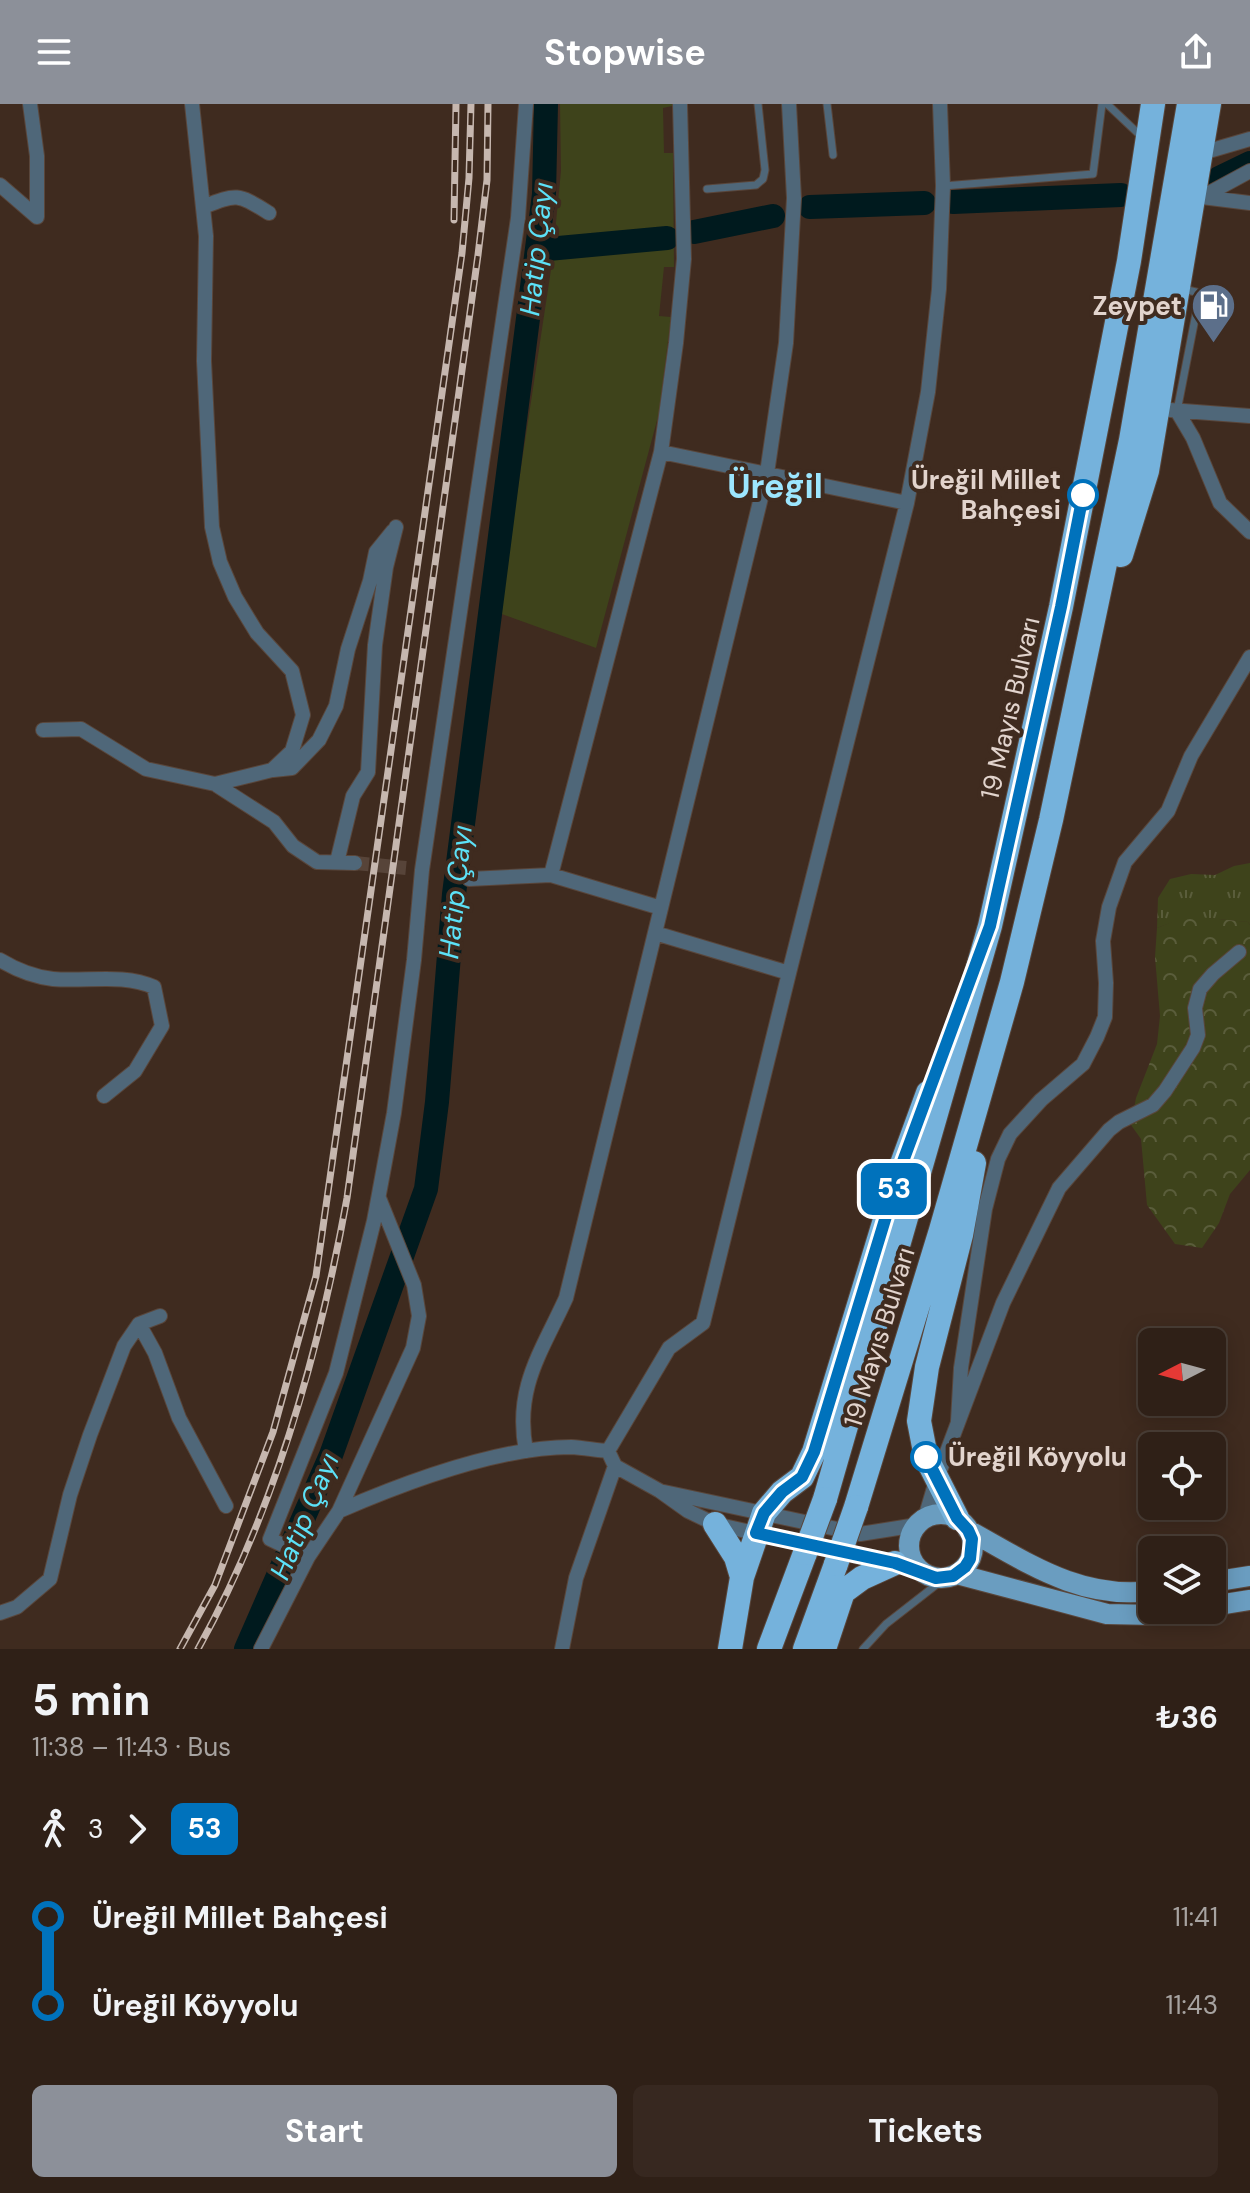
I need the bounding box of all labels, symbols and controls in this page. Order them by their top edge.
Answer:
text: Stopwise [544,29,706,76]
icon: menu [32,30,76,74]
icon: share [1174,30,1218,74]
water label: Hatip Çayı [511,180,562,318]
fuel station icon: Zeypet [1189,282,1237,345]
place label: Zeypet [1093,289,1182,323]
place label: Üreğil Millet Bahçesi [911,463,1061,527]
district label: Üreğil [727,464,823,509]
marker: Üreğil Millet Bahçesi [1068,480,1098,510]
street label: 19 Mayıs Bulvarı [972,613,1048,803]
water label: Hatip Çayı [430,823,481,961]
line badge: 53 [858,1163,930,1215]
text: 53 [877,1170,911,1207]
street label: 19 Mayıs Bulvarı [836,1243,922,1431]
north arrow [1138,1328,1226,1416]
map controls [1138,1328,1226,1624]
button: locate [1138,1432,1226,1520]
place label: Üreğil Köyyolu [948,1440,1127,1474]
marker: Üreğil Köyyolu [911,1442,941,1472]
water label: Hatip Çayı [261,1447,348,1585]
button: layers [1138,1536,1226,1624]
text: 5 min [32,1671,150,1729]
text: ₺36 [1156,1698,1218,1737]
text: 11:38 – 11:43 · Bus [32,1730,231,1764]
icon: walk [32,1807,76,1851]
icon: forward [115,1807,159,1851]
text: 53 [187,1810,222,1847]
text: 3 [88,1812,103,1846]
text: Üreğil Millet Bahçesi [92,1898,388,1937]
text: 11:41 [1173,1900,1218,1934]
text: Üreğil Köyyolu [92,1986,298,2025]
text: 11:43 [1165,1988,1218,2022]
button: Start [32,2085,617,2177]
button: Tickets [633,2085,1218,2177]

